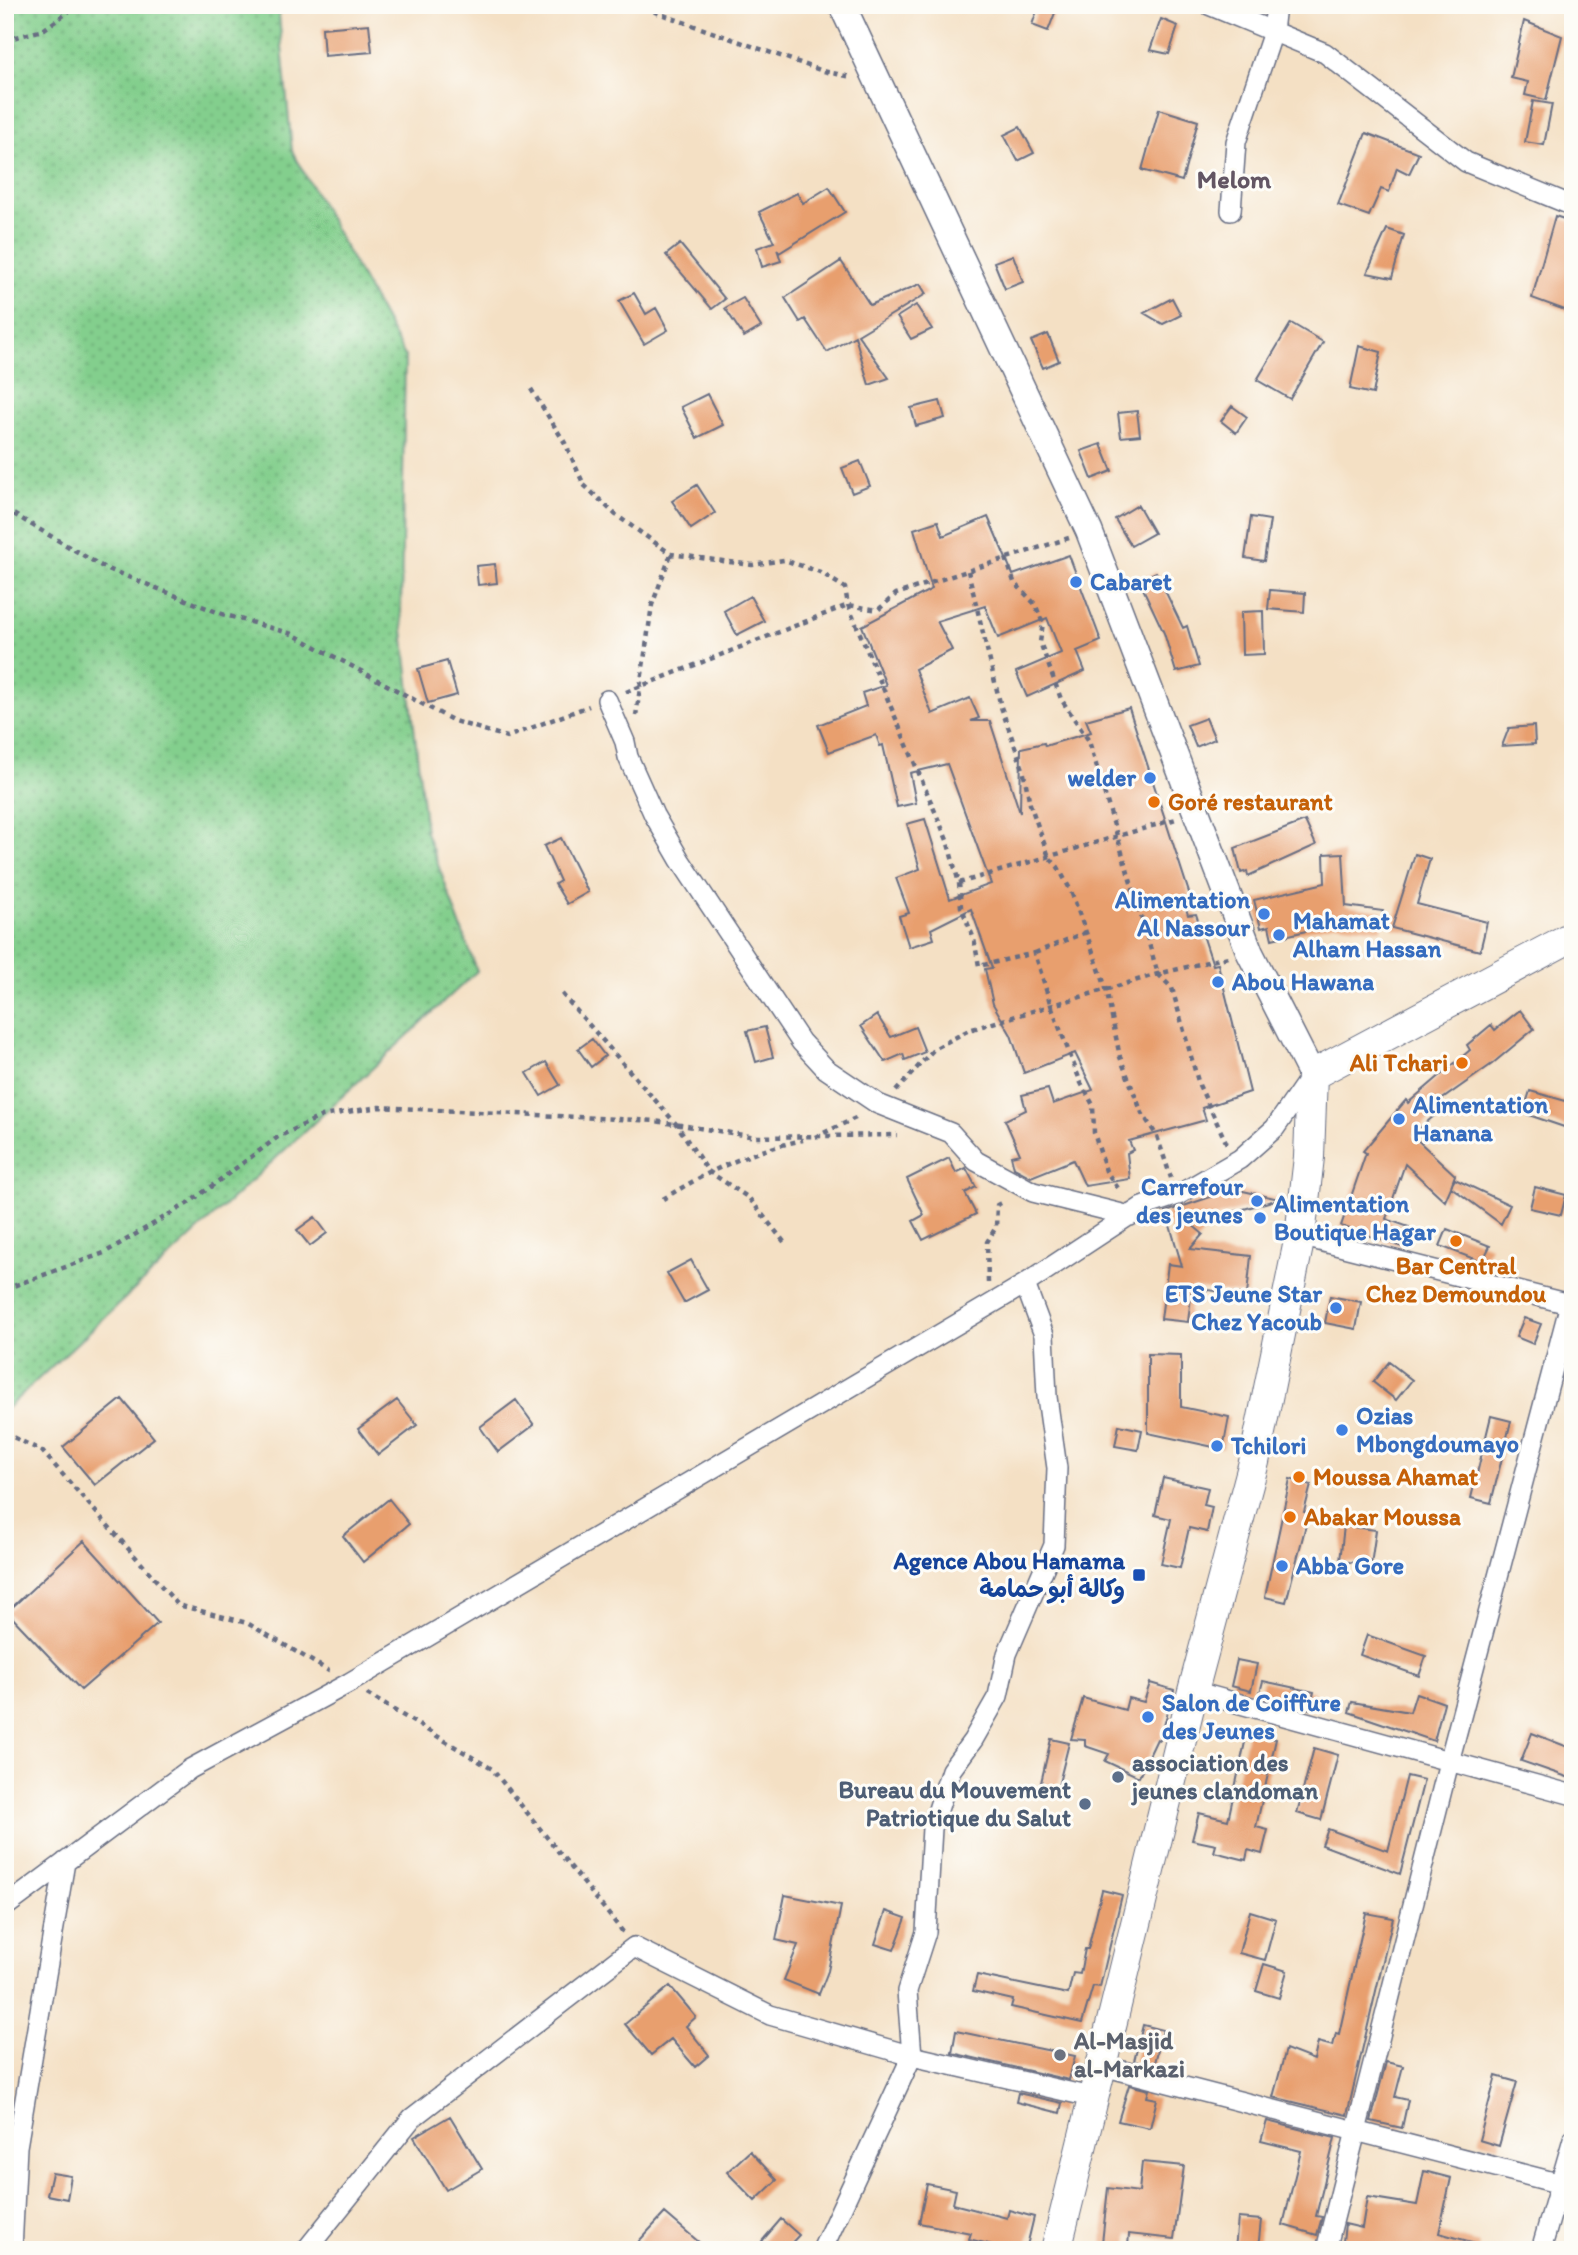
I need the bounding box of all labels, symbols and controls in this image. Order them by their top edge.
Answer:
district label: Melom [1197,163,1272,195]
place label: Cabaret [1090,567,1172,596]
marker: Cabaret [1068,574,1084,590]
place label: welder [1067,763,1136,792]
marker: welder [1142,770,1158,786]
place label: Goré restaurant [1168,787,1333,816]
marker: Goré restaurant [1146,794,1162,810]
place label: Alimentation Al Nassour [1114,885,1250,942]
marker: Alimentation Al Nassour [1256,906,1272,922]
place label: Mahamat Alham Hassan [1292,906,1442,963]
marker: Mahamat Alham Hassan [1271,927,1287,943]
place label: Abou Hawana [1231,967,1374,996]
marker: Abou Hawana [1210,974,1226,990]
place label: Ali Tchari [1349,1048,1448,1077]
marker: Ali Tchari [1454,1055,1470,1071]
place label: Alimentation Hanana [1412,1090,1548,1147]
marker: Alimentation Hanana [1391,1111,1407,1127]
place label: Carrefour des jeunes [1136,1172,1243,1230]
place label: Alimentation Boutique Hagar [1273,1189,1436,1247]
marker: Carrefour des jeunes [1249,1193,1265,1209]
marker: Alimentation Boutique Hagar [1252,1210,1268,1226]
marker: Bar Central Chez Demoundou [1448,1233,1464,1249]
place label: Bar Central Chez Demoundou [1366,1251,1547,1308]
place label: ETS Jeune Star Chez Yacoub [1165,1279,1322,1336]
marker: ETS Jeune Star Chez Yacoub [1328,1300,1344,1316]
place label: Ozias Mbongdoumayo [1356,1401,1519,1459]
marker: Ozias Mbongdoumayo [1334,1422,1350,1438]
place label: Tchilori [1230,1431,1306,1460]
marker: Tchilori [1209,1438,1225,1454]
place label: Moussa Ahamat [1313,1462,1478,1491]
marker: Moussa Ahamat [1291,1469,1307,1485]
place label: Abakar Moussa [1303,1502,1461,1531]
marker: Abakar Moussa [1282,1509,1298,1525]
place label: Agence Abou Hamama وكالة أبو حمامة [892,1546,1125,1604]
place label: Abba Gore [1295,1551,1404,1580]
marker: Abba Gore [1274,1558,1290,1574]
marker: Agence Abou Hamama وكالة أبو حمامة [1131,1567,1147,1583]
place label: Salon de Coiffure des Jeunes [1162,1688,1341,1745]
marker: Salon de Coiffure des Jeunes [1140,1709,1156,1725]
place label: association des jeunes clandoman [1131,1748,1318,1806]
marker: association des jeunes clandoman [1110,1769,1126,1785]
place label: Bureau du Mouvement Patriotique du Salut [838,1775,1071,1833]
marker: Bureau du Mouvement Patriotique du Salut [1077,1796,1093,1812]
place label: Al-Masjid al-Markazi [1073,2026,1185,2083]
marker: Al-Masjid al-Markazi [1052,2047,1068,2063]

